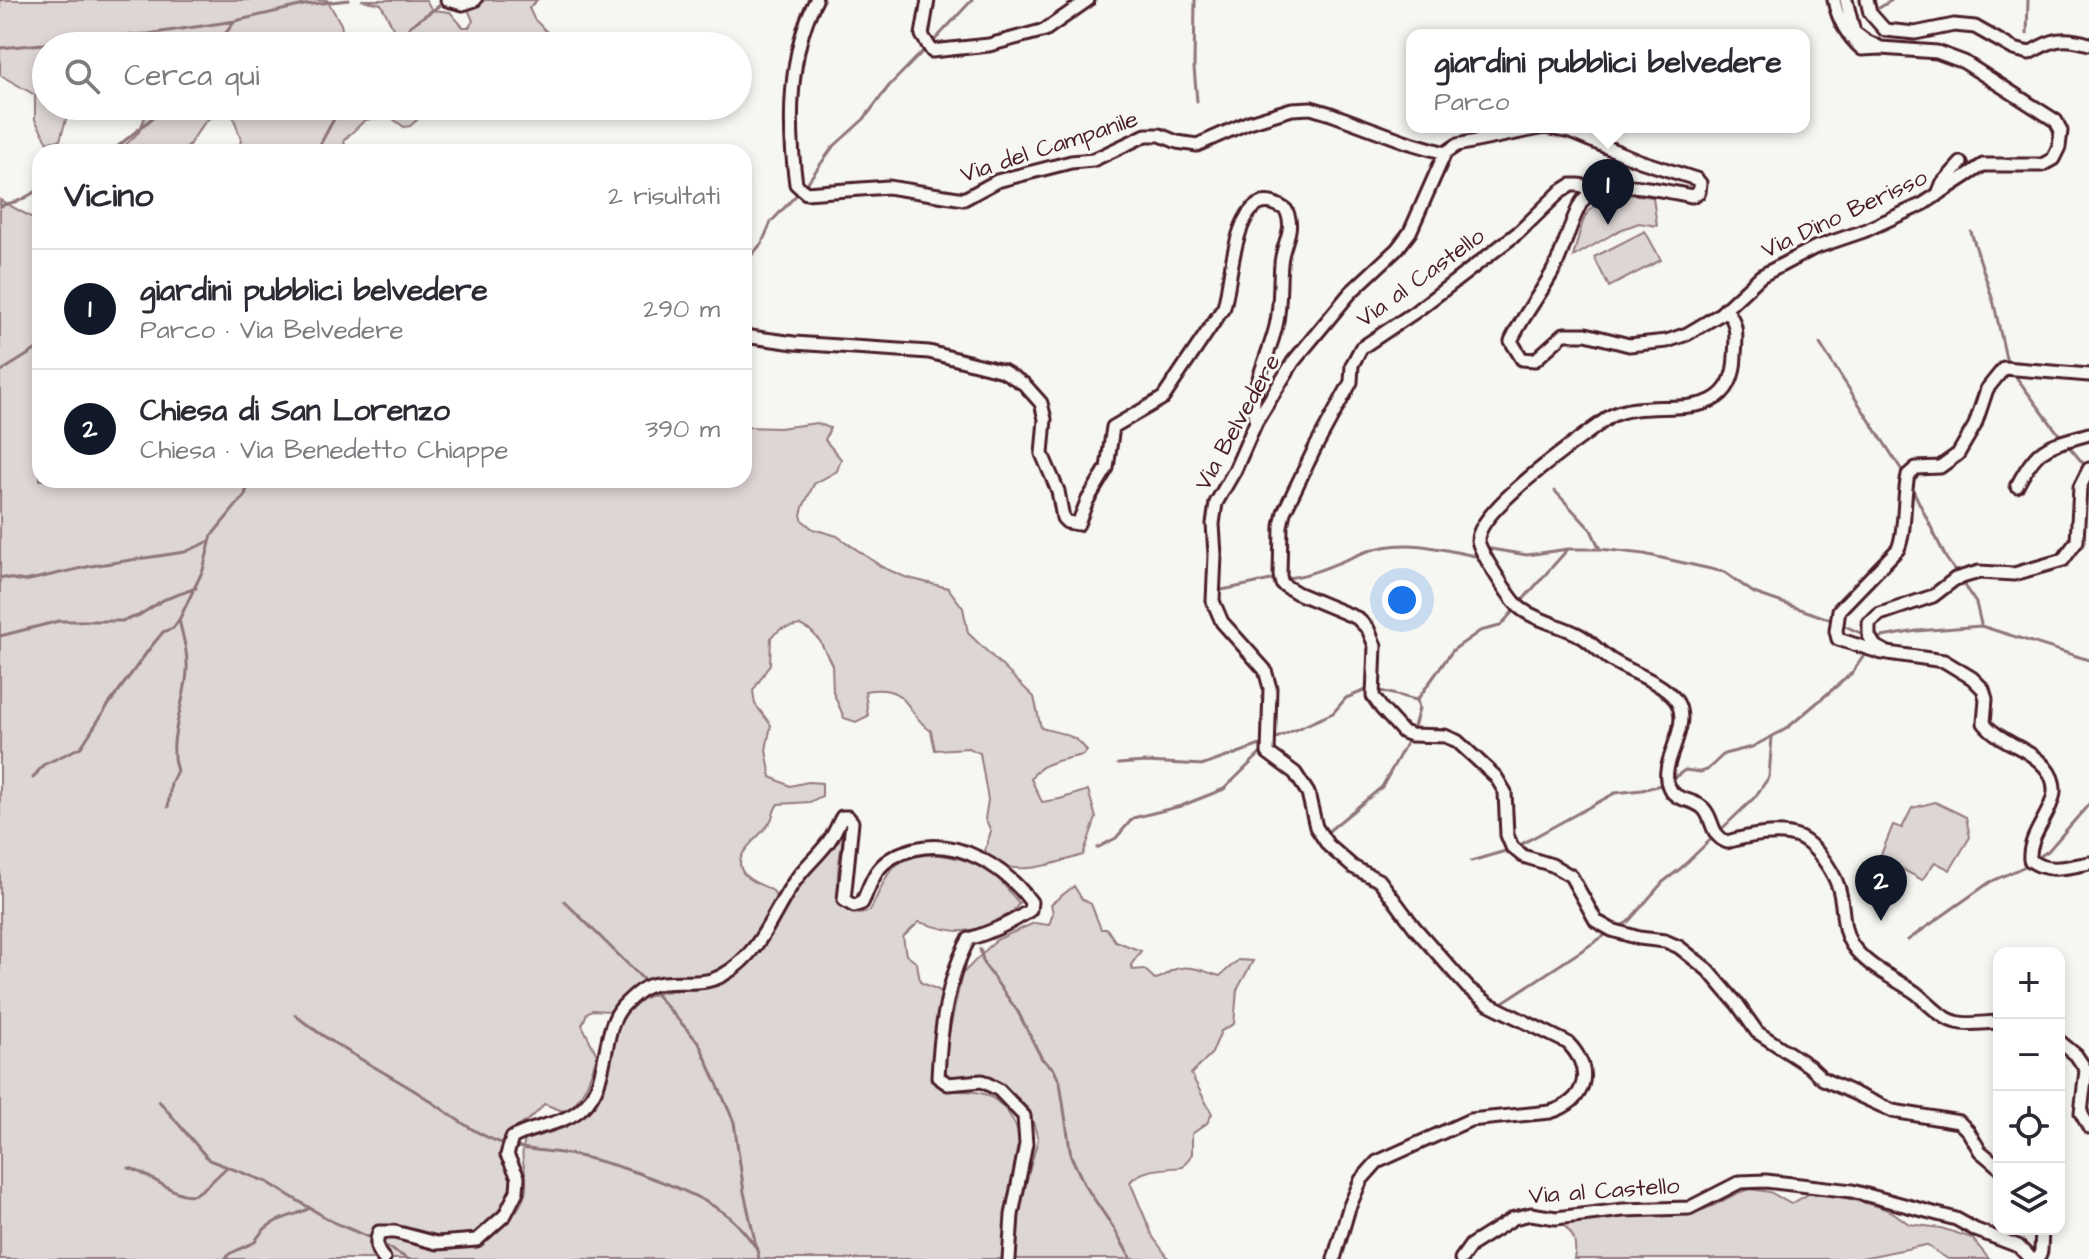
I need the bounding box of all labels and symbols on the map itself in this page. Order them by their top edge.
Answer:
street label: Via del Campanile [956,102,1143,192]
pin: 1 [1582,159,1634,225]
street label: Via Dino Berisso [1756,160,1933,267]
street label: Via al Castello [1349,219,1492,336]
street label: Via Belvedere [1186,348,1289,497]
your location [1382,580,1422,620]
pin: 2 [1855,855,1907,921]
street label: Via al Castello [1528,1169,1681,1213]

